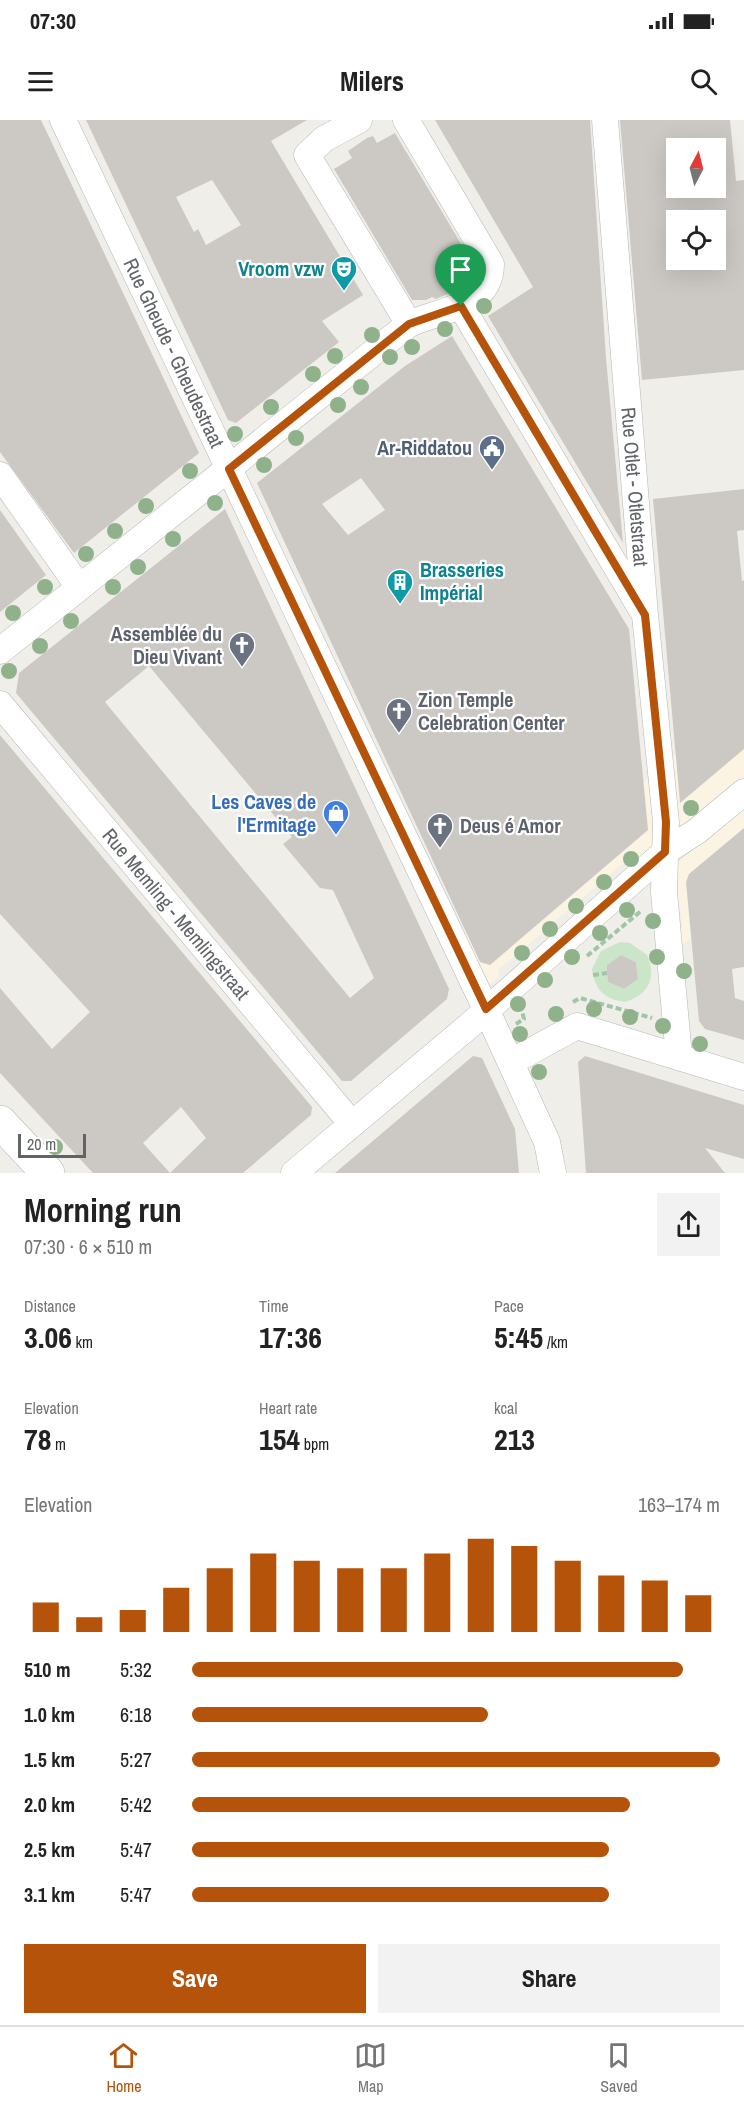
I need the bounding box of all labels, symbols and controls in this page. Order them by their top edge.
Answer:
text: 07:30 [30,6,76,36]
text: Milers [340,63,404,99]
icon: menu [24,65,57,98]
icon: search [687,65,720,98]
north arrow [666,138,726,198]
map controls [666,138,726,270]
button: locate [666,210,726,270]
pin [435,244,486,306]
street label: Rue Gheude - Gheudestraat [118,253,231,452]
icon: arrive [444,253,477,286]
theatre icon: Vroom vzw [329,254,359,292]
place label: Vroom vzw [238,255,324,282]
street label: Rue Otlet - Otletstraat [615,406,655,568]
public building icon: Ar-Riddatou [477,433,507,471]
place label: Ar-Riddatou [377,434,472,461]
place label: Brasseries Impérial [420,556,504,606]
building icon: Brasseries Impérial [385,567,415,605]
place label: Assemblée du Dieu Vivant [111,620,223,670]
church icon: Assemblée du Dieu Vivant [227,630,257,668]
place label: Zion Temple Celebration Center [418,686,565,736]
church icon: Zion Temple Celebration Center [384,696,414,734]
place label: Les Caves de l'Ermitage [211,788,316,838]
shop icon: Les Caves de l'Ermitage [321,798,351,836]
church icon: Deus é Amor [425,811,455,849]
place label: Deus é Amor [460,812,561,839]
street label: Rue Memling - Memlingstraat [97,822,256,1006]
scale bar [18,1131,86,1158]
text: 20 m [27,1133,56,1155]
text: Morning run [24,1188,182,1232]
button: share [657,1193,720,1256]
text: 07:30 · 6 × 510 m [24,1233,152,1260]
text: Distance [24,1295,76,1317]
text: Time [259,1295,289,1317]
text: Pace [494,1295,524,1317]
text: 3.06 [24,1317,72,1357]
text: 17:36 [259,1317,322,1357]
text: 5:45 [494,1317,543,1357]
text: km [72,1331,93,1353]
text: /km [543,1331,568,1353]
text: Elevation [24,1397,79,1419]
text: Heart rate [259,1397,317,1419]
text: kcal [494,1397,517,1419]
text: 78 [24,1419,51,1459]
text: 154 [259,1419,300,1459]
text: 213 [494,1419,535,1459]
text: m [51,1433,66,1455]
text: bpm [300,1433,329,1455]
text: Elevation [24,1491,92,1518]
text: 163–174 m [638,1491,720,1518]
text: 510 m [24,1656,71,1683]
text: 5:32 [120,1656,152,1683]
text: 1.0 km [24,1701,75,1728]
text: 6:18 [120,1701,152,1728]
text: 1.5 km [24,1746,75,1773]
text: 5:27 [120,1746,152,1773]
text: 2.0 km [24,1791,75,1818]
text: 5:42 [120,1791,152,1818]
text: 2.5 km [24,1836,75,1863]
text: 5:47 [120,1836,152,1863]
text: 3.1 km [24,1881,75,1908]
text: 5:47 [120,1881,152,1908]
button: Save [24,1944,366,2013]
button: Share [378,1944,720,2013]
tab: Home [106,2039,141,2097]
tab: Map [354,2039,387,2097]
tab: Saved [600,2039,638,2097]

